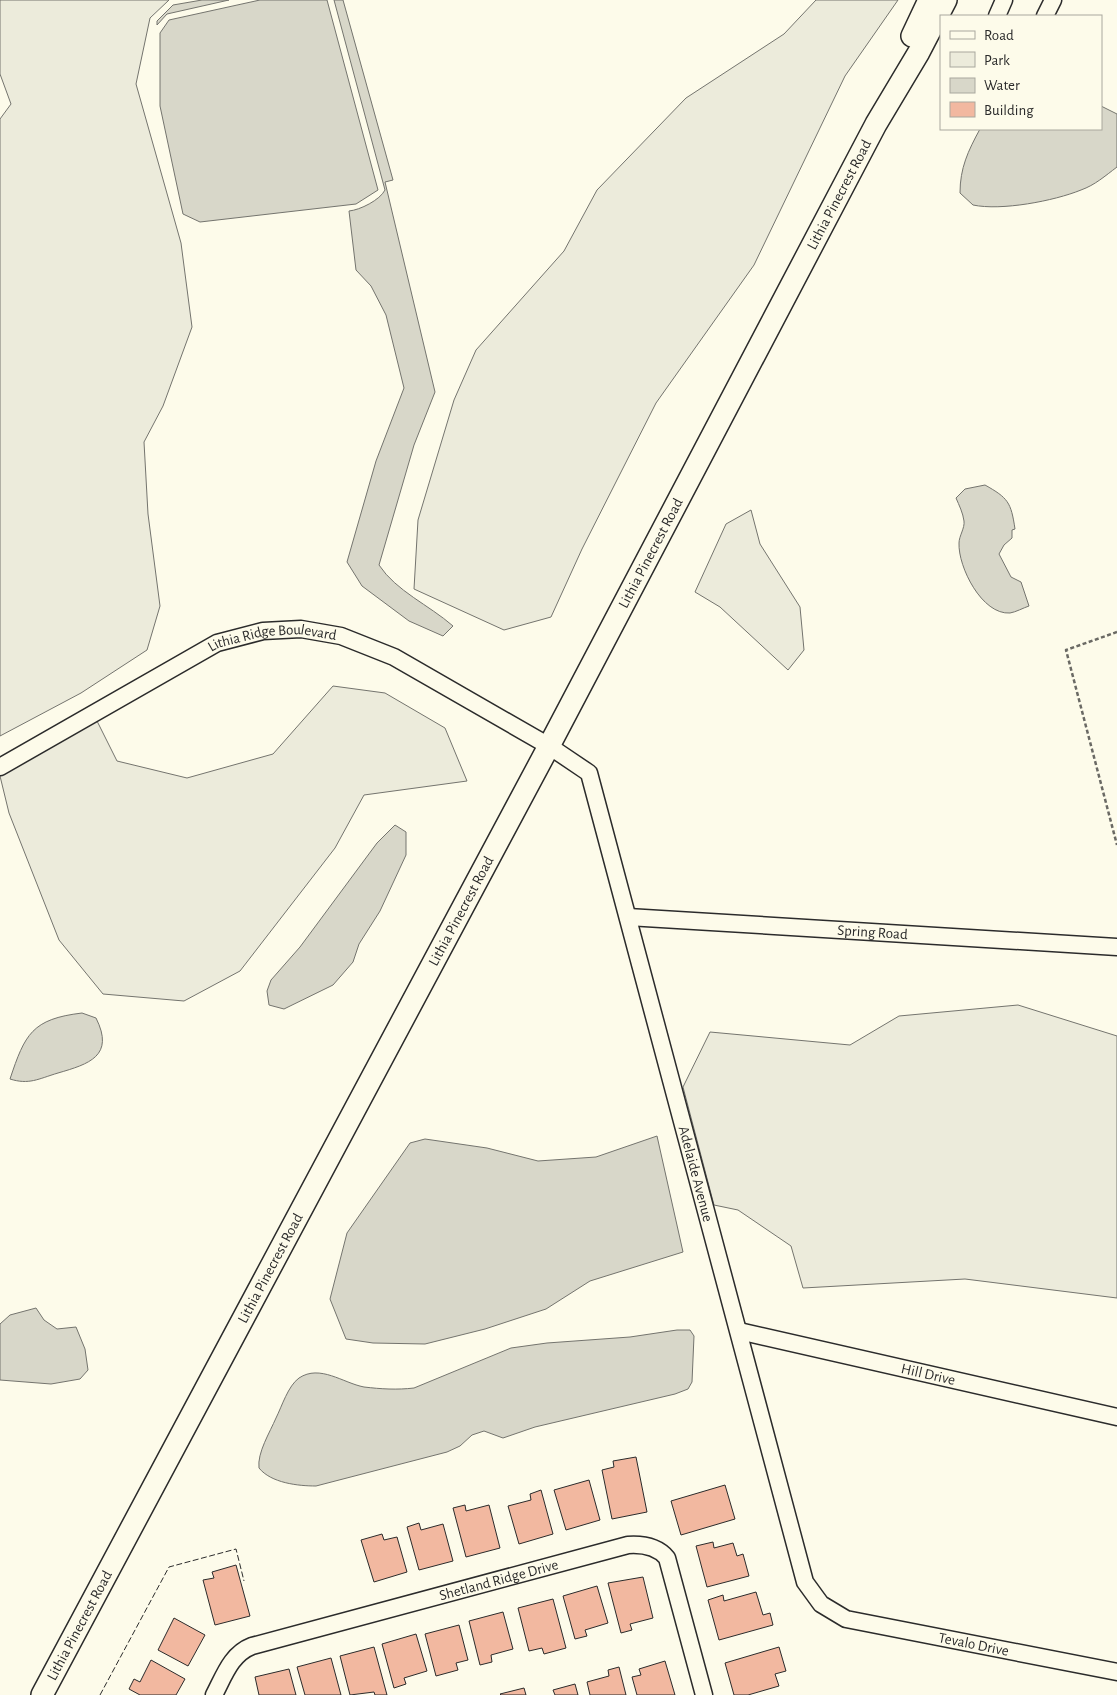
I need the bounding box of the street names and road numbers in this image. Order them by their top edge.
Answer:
street label: Lithia Pinecrest Road [804,137,874,252]
street label: Lithia Pinecrest Road [616,496,686,611]
street label: Lithia Ridge Boulevard [205,622,338,655]
street label: Lithia Pinecrest Road [426,854,497,968]
street label: Spring Road [837,923,908,942]
street label: Adelaide Avenue [676,1125,715,1223]
street label: Lithia Pinecrest Road [235,1211,306,1326]
street label: Hill Drive [900,1361,957,1388]
street label: Shetland Ridge Drive [438,1557,560,1603]
street label: Lithia Pinecrest Road [44,1568,115,1683]
street label: Tevalo Drive [937,1630,1010,1659]

